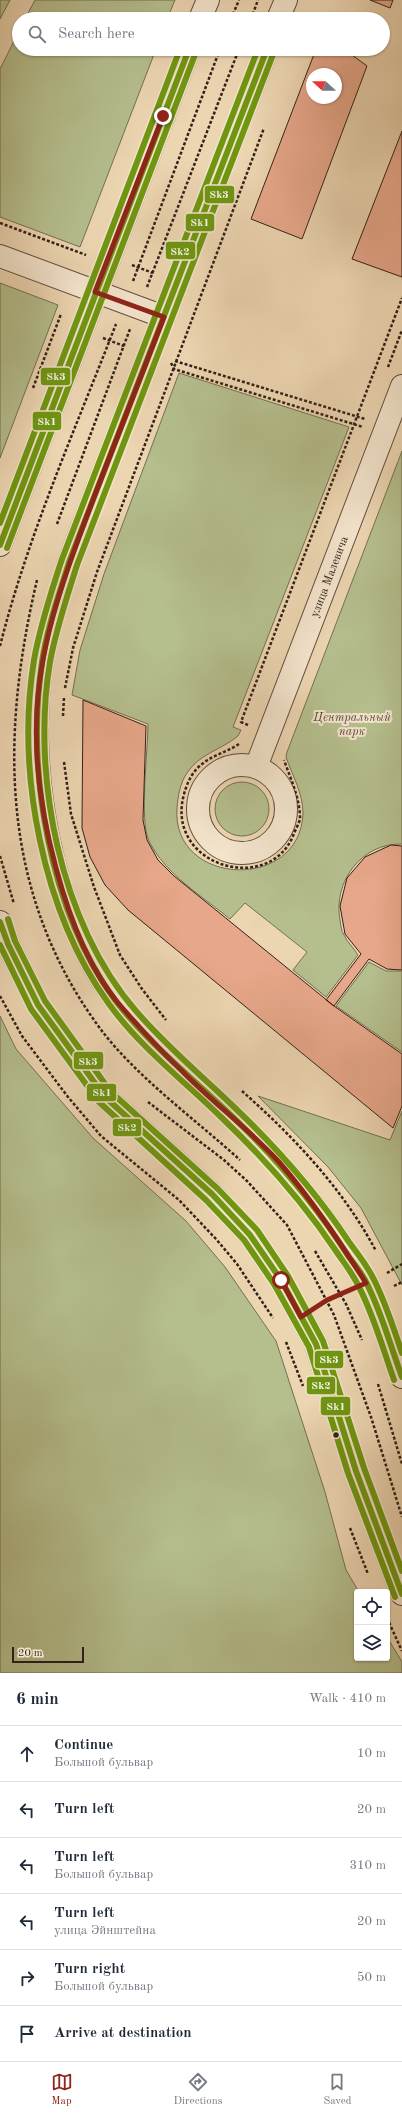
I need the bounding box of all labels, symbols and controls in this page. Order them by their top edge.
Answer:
search box [12,12,390,56]
icon: search [26,23,48,45]
text: Search here [58,27,135,42]
north arrow [306,68,342,104]
route end [154,107,172,125]
line badge: Sk3 [204,185,235,204]
text: Sk3 [209,190,229,201]
line badge: Sk1 [185,213,215,232]
text: Sk1 [190,218,210,229]
line badge: Sk2 [165,241,196,260]
text: Sk2 [170,247,190,258]
line badge: Sk3 [40,367,71,386]
text: Sk3 [46,372,66,383]
line badge: Sk1 [32,411,62,431]
text: Sk1 [37,417,57,428]
street label: улица Малевича [309,535,351,619]
park label: Центральный парк [312,712,391,738]
line badge: Sk3 [73,1051,104,1070]
text: Sk3 [78,1057,98,1068]
line badge: Sk1 [86,1083,117,1102]
text: Sk1 [92,1088,112,1099]
line badge: Sk2 [112,1118,142,1137]
text: Sk2 [117,1123,137,1134]
route start [272,1271,290,1289]
line badge: Sk3 [314,1350,344,1369]
text: Sk3 [319,1355,339,1366]
line badge: Sk2 [306,1376,336,1395]
text: Sk2 [311,1381,331,1392]
line badge: Sk1 [320,1396,351,1416]
text: Sk1 [326,1402,346,1413]
unlabelled marker [331,1430,341,1440]
map controls [354,1589,390,1661]
button: locate [354,1589,390,1625]
button: layers [354,1625,390,1661]
scale bar [12,1645,84,1664]
text: 20 m [18,1648,43,1659]
text: 6 min [16,1691,59,1708]
text: Walk · 410 m [309,1692,386,1705]
text: Continue [54,1738,113,1753]
icon: ahead [16,1743,38,1765]
text: 10 m [357,1747,386,1760]
text: Большой бульвар [54,1756,153,1769]
icon: left [16,1799,38,1821]
text: Turn left [54,1802,114,1817]
text: 20 m [357,1803,386,1816]
text: Turn left [54,1850,114,1865]
icon: left [16,1855,38,1877]
text: 310 m [349,1859,386,1872]
text: Большой бульвар [54,1868,153,1881]
text: Turn left [54,1906,114,1921]
icon: left [16,1911,38,1933]
text: 20 m [357,1915,386,1928]
text: улица Эйнштейна [54,1924,156,1937]
text: Turn right [54,1962,125,1977]
icon: right [16,1967,38,1989]
text: 50 m [357,1971,386,1984]
text: Большой бульвар [54,1980,153,1993]
icon: arrive [16,2023,38,2045]
text: Arrive at destination [54,2026,192,2041]
tab: Map [51,2071,73,2109]
tab: Directions [174,2071,222,2109]
tab: Saved [323,2071,351,2109]

